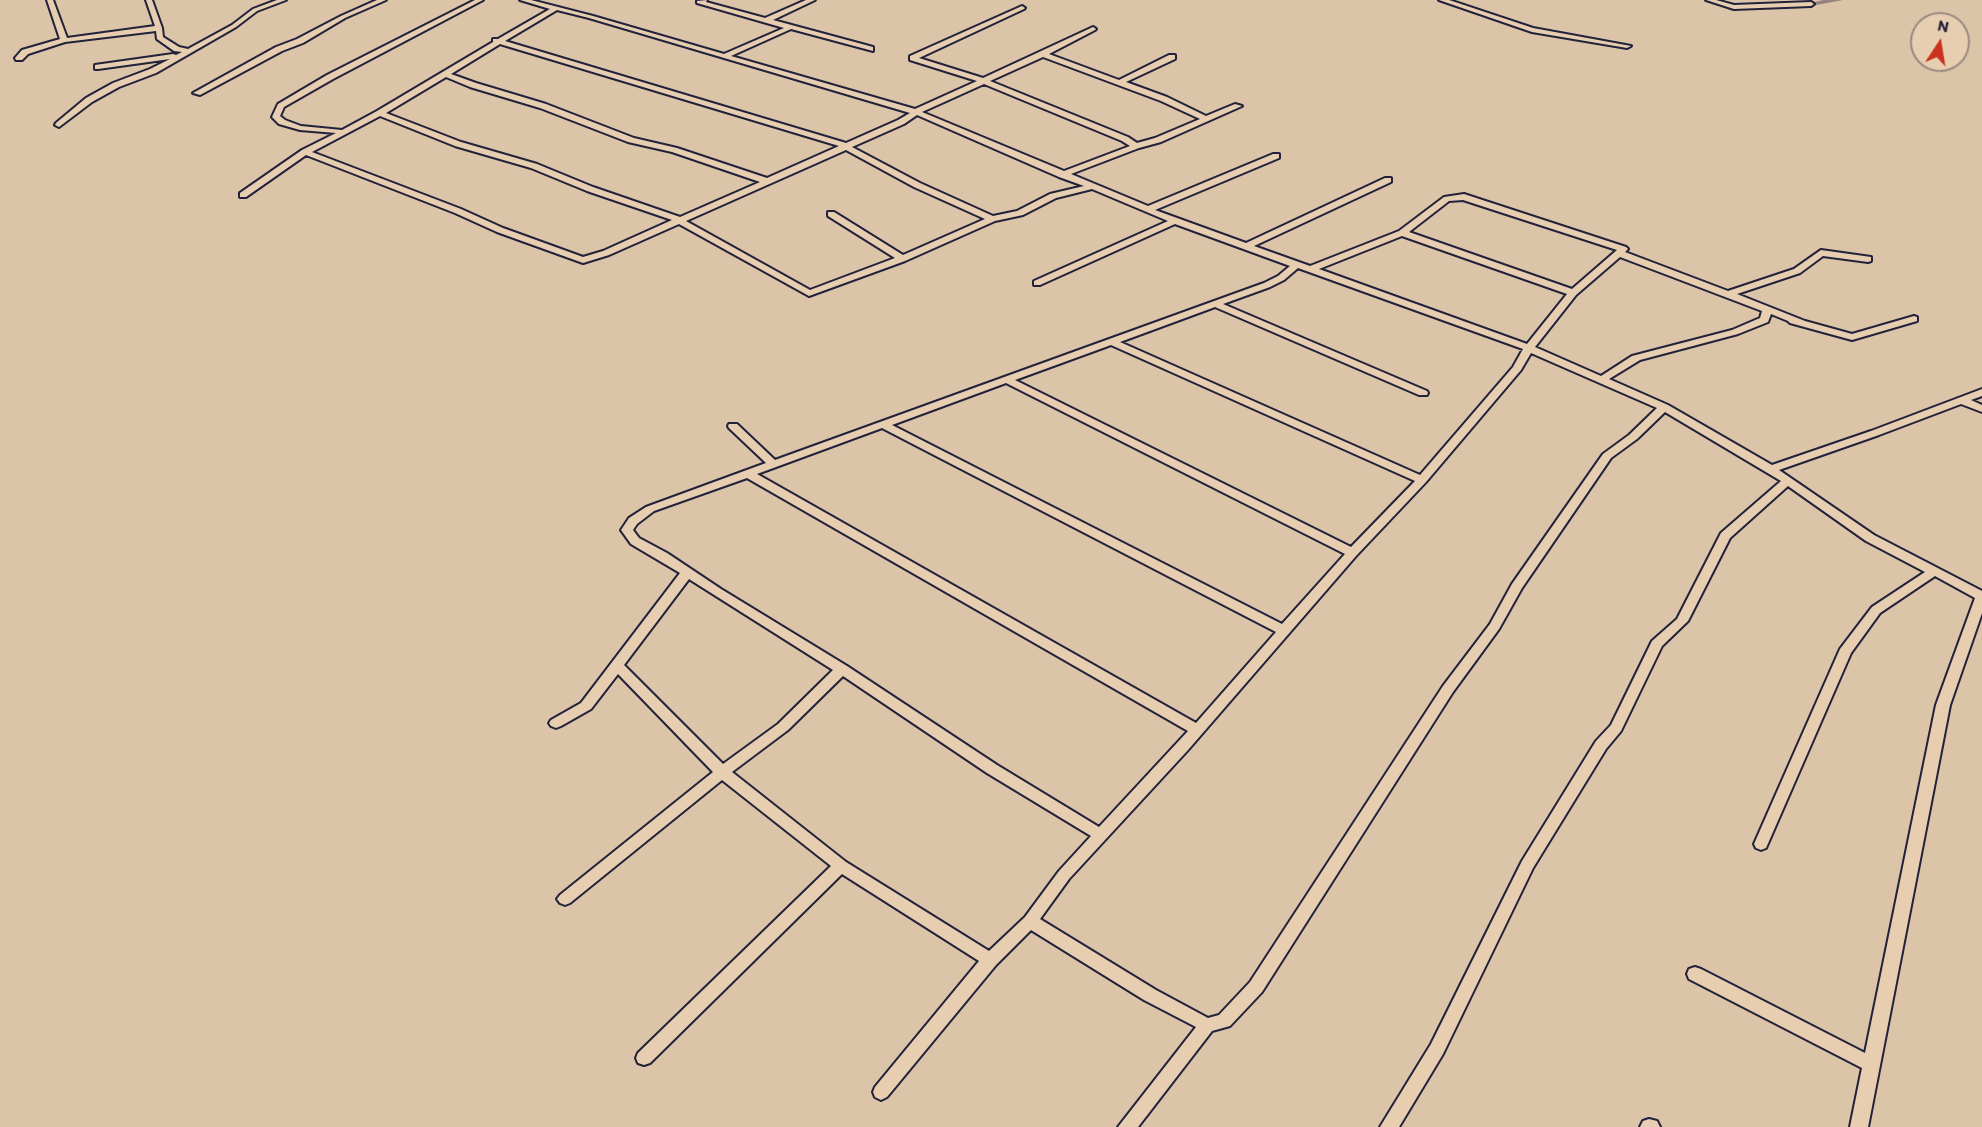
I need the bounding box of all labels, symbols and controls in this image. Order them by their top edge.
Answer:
north arrow [1910,12,1970,72]
text: N [1936,15,1951,36]

